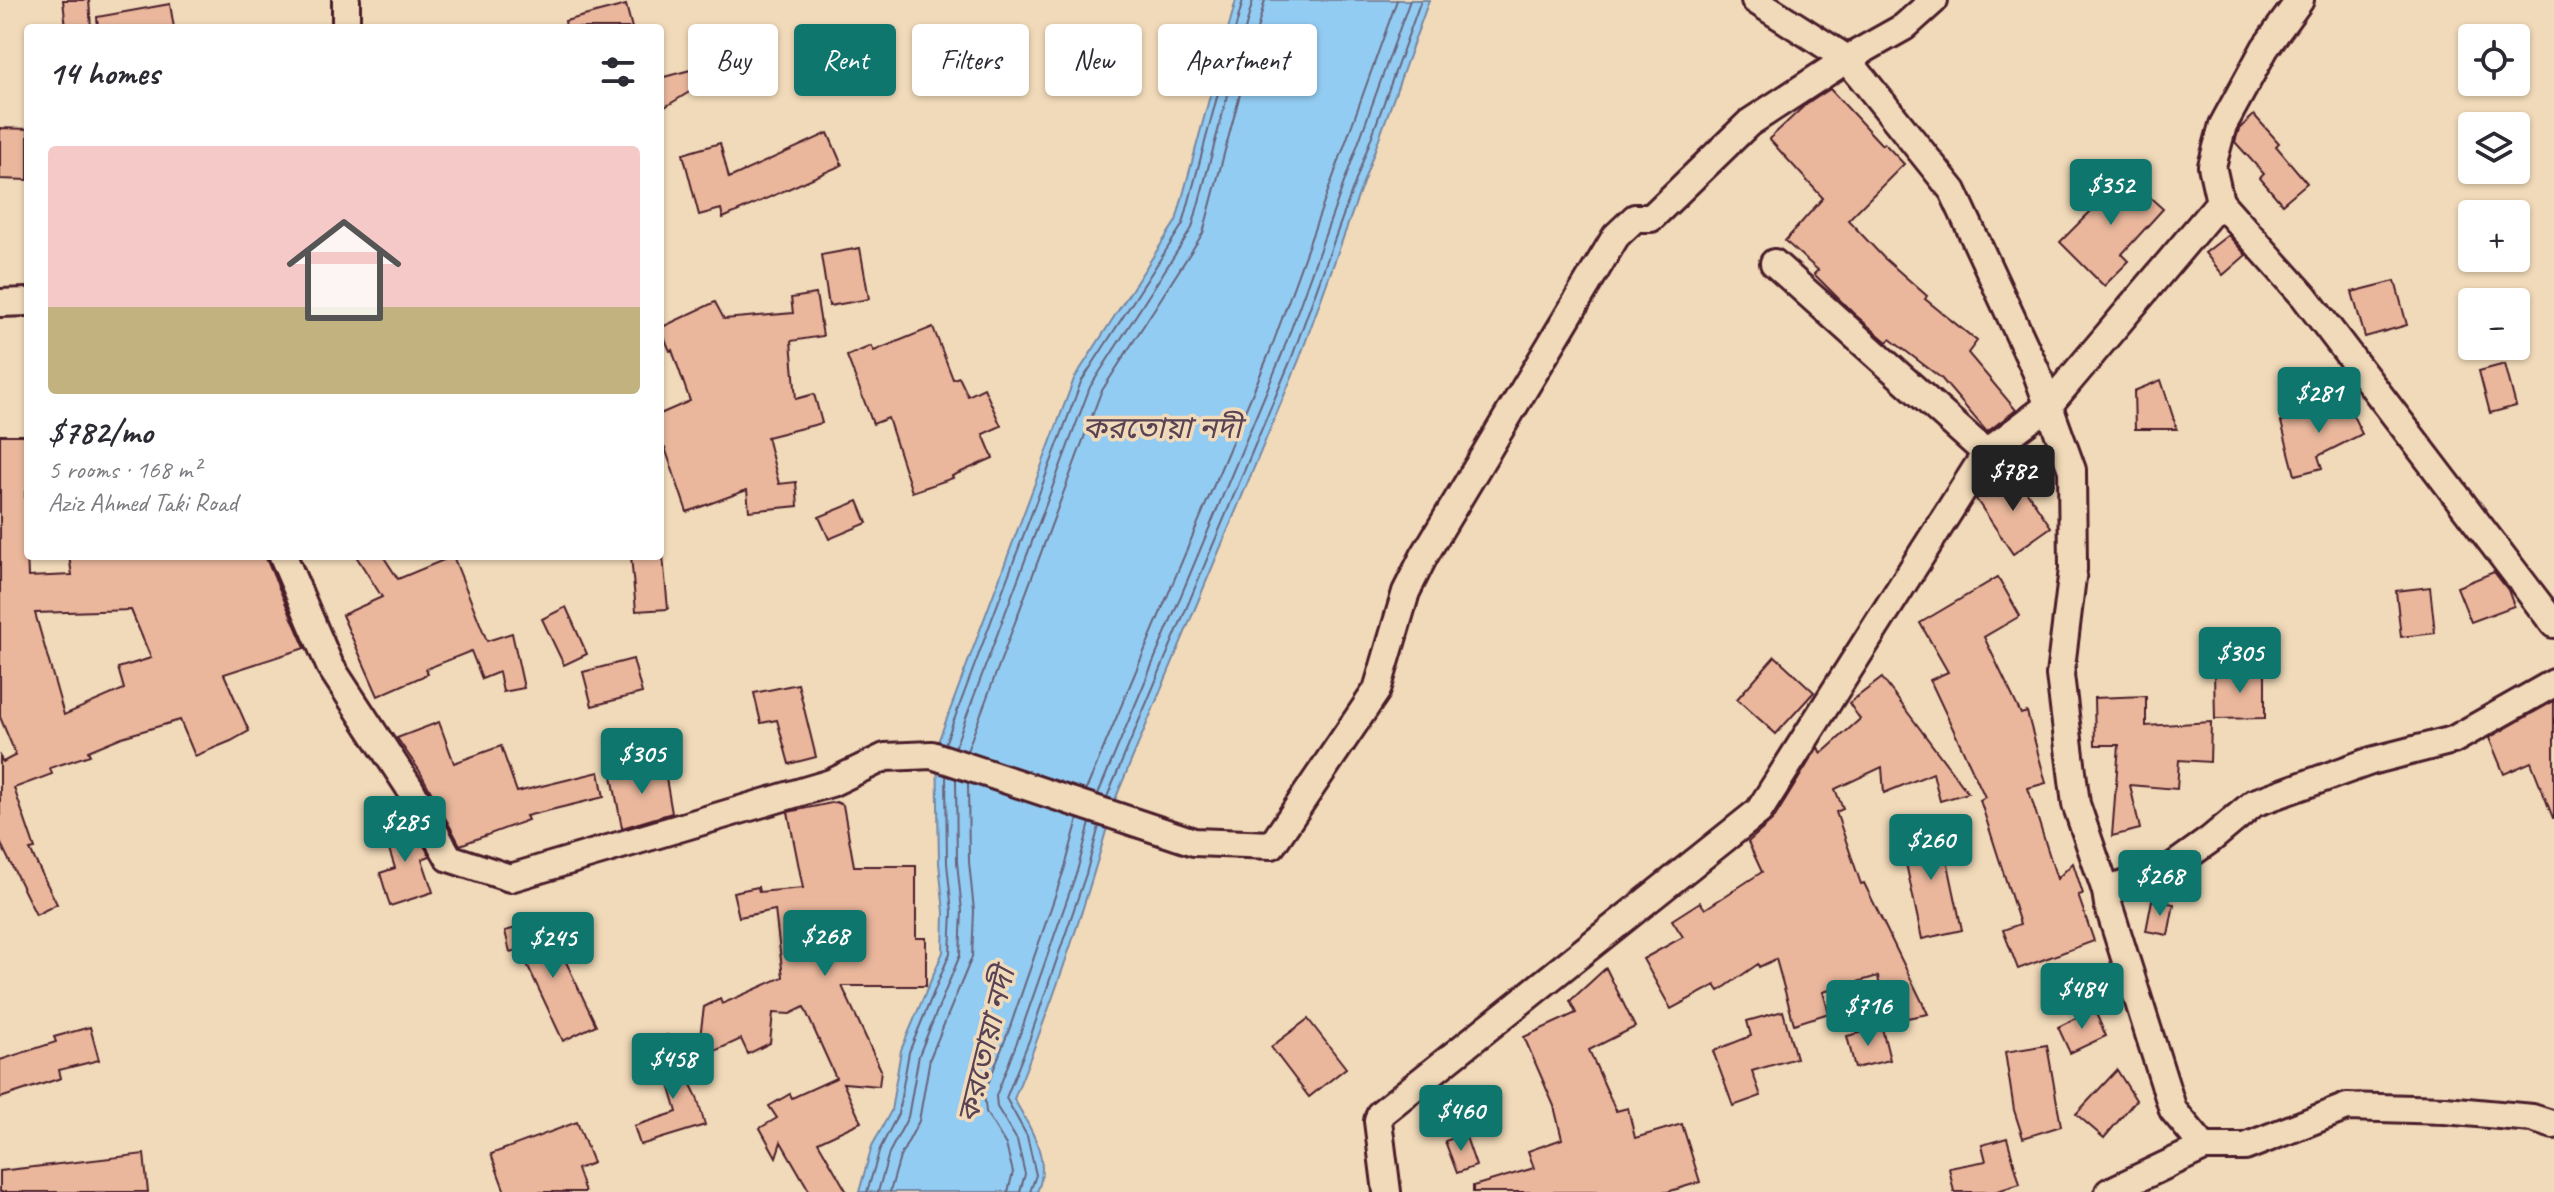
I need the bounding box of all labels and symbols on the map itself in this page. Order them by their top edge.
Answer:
pin: $352 [2064,159,2158,227]
pin: $281 [2272,367,2366,435]
water label: করতোয়া নদী [1083,409,1246,447]
pin: $782 [1966,445,2060,513]
pin: $305 [2193,627,2287,695]
pin: $305 [595,728,689,796]
pin: $285 [358,796,452,864]
pin: $260 [1884,814,1978,882]
pin: $268 [2113,850,2207,918]
pin: $268 [778,910,872,978]
pin: $245 [506,912,600,980]
water label: করতোয়া নদী [948,959,1025,1127]
pin: $484 [2035,963,2129,1031]
pin: $716 [1821,980,1915,1048]
pin: $458 [626,1033,720,1101]
pin: $460 [1414,1085,1508,1153]

